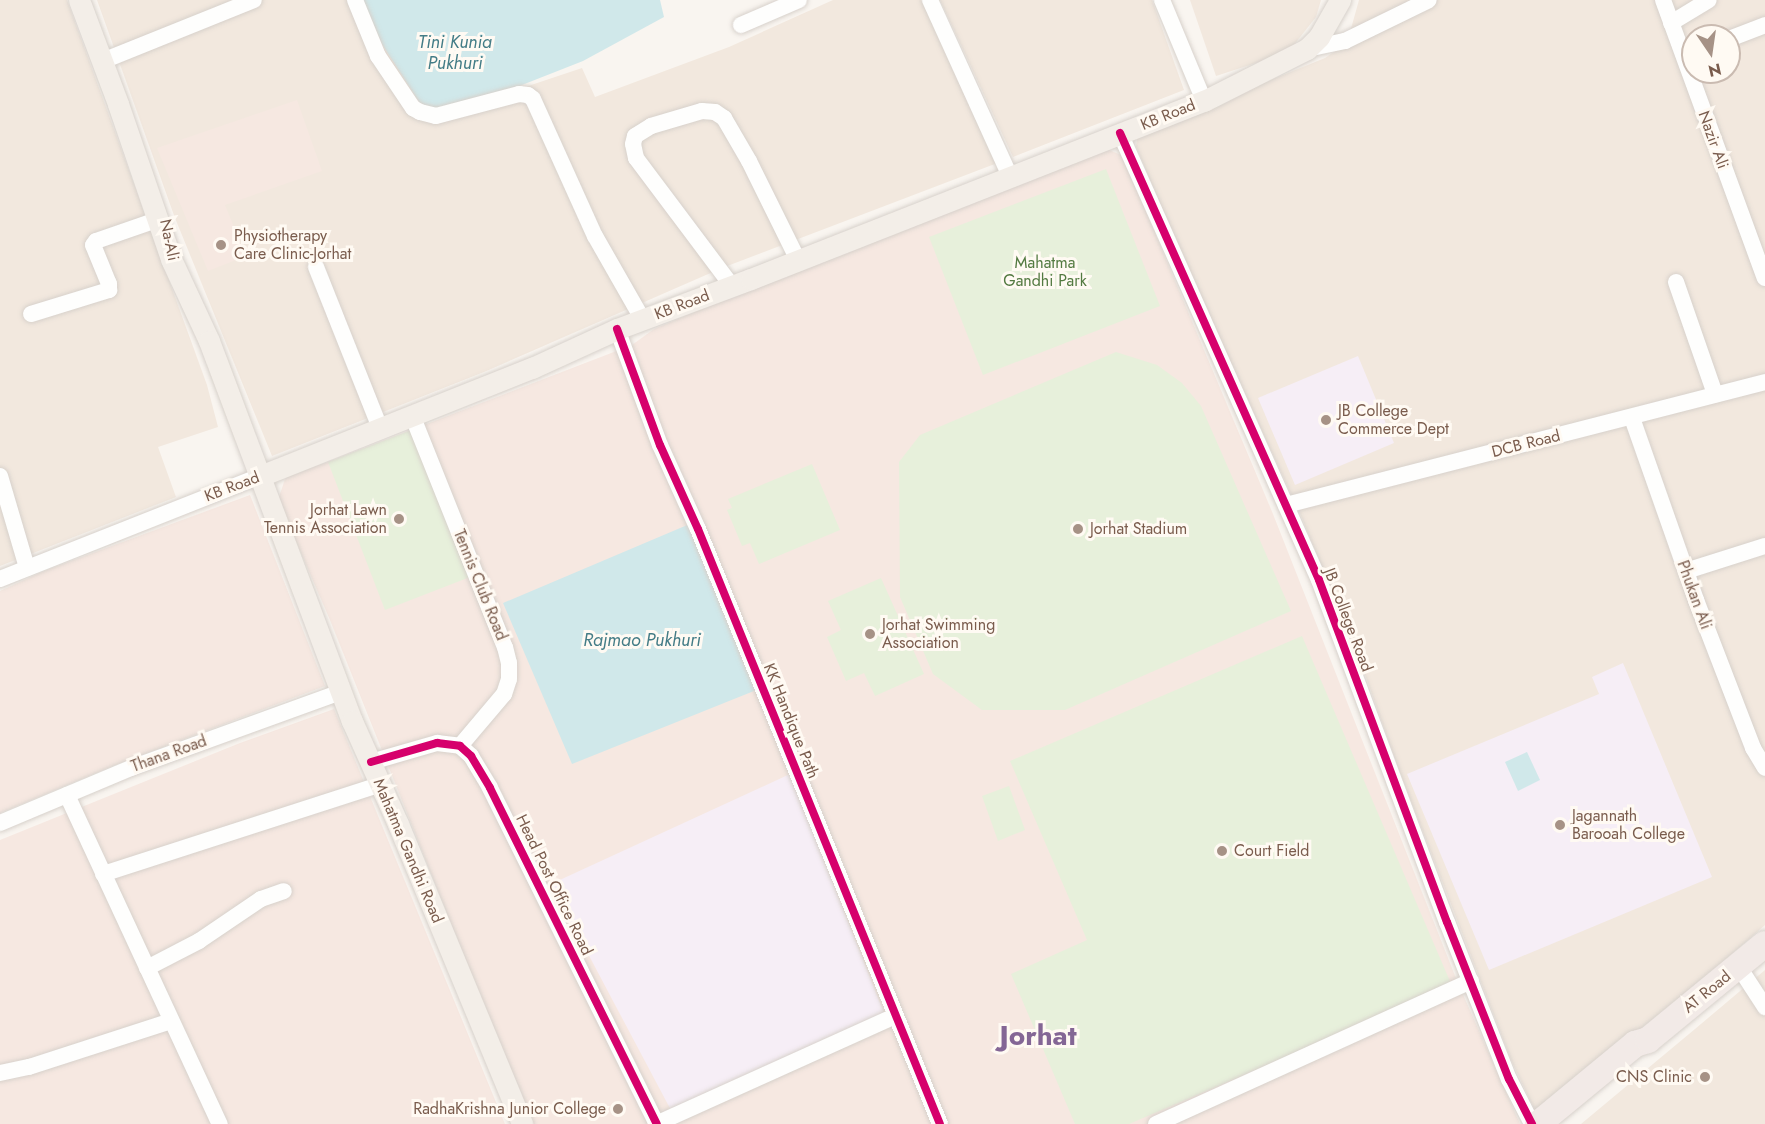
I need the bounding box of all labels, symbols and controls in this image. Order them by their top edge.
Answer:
north arrow [1681,24,1741,84]
water label: Tini Kunia Pukhuri [418,32,492,74]
text: N [1706,57,1723,83]
street label: KB Road [1138,95,1198,135]
street label: Nazir Ali [1694,108,1732,172]
street label: Na-Ali [155,218,183,262]
place label: Physiotherapy Care Clinic-Jorhat [234,226,351,264]
marker: Physiotherapy Care Clinic-Jorhat [212,236,230,254]
park label: Mahatma Gandhi Park [1003,253,1087,291]
street label: KB Road [652,286,712,324]
place label: JB College Commerce Dept [1338,401,1449,439]
marker: JB College Commerce Dept [1319,413,1333,427]
street label: DCB Road [1490,426,1562,462]
street label: KB Road [202,468,262,506]
place label: Jorhat Lawn Tennis Association [264,500,387,538]
marker: Jorhat Lawn Tennis Association [392,512,406,526]
place label: Jorhat Stadium [1090,519,1187,539]
marker: Jorhat Stadium [1071,522,1085,536]
street label: Tennis Club Road [449,527,511,643]
street label: Phukan Ali [1673,558,1715,632]
street label: JB College Road [1319,565,1377,675]
place label: Jorhat Swimming Association [882,615,995,653]
marker: Jorhat Swimming Association [863,627,877,641]
water label: Rajmao Pukhuri [583,629,701,651]
street label: KK Handique Path [759,661,823,781]
street label: Thana Road [129,731,209,777]
street label: Mahatma Gandhi Road [369,776,447,926]
place label: Jagannath Barooah College [1572,806,1685,844]
street label: Head Post Office Road [511,811,597,959]
marker: Jagannath Barooah College [1553,818,1567,832]
place label: Court Field [1234,841,1309,861]
marker: Court Field [1215,844,1229,858]
street label: AT Road [1679,967,1735,1017]
district label: Jorhat [999,1019,1077,1053]
place label: CNS Clinic [1616,1067,1692,1087]
marker: CNS Clinic [1696,1068,1714,1086]
place label: RadhaKrishna Junior College [413,1099,606,1119]
marker: RadhaKrishna Junior College [611,1102,625,1116]

